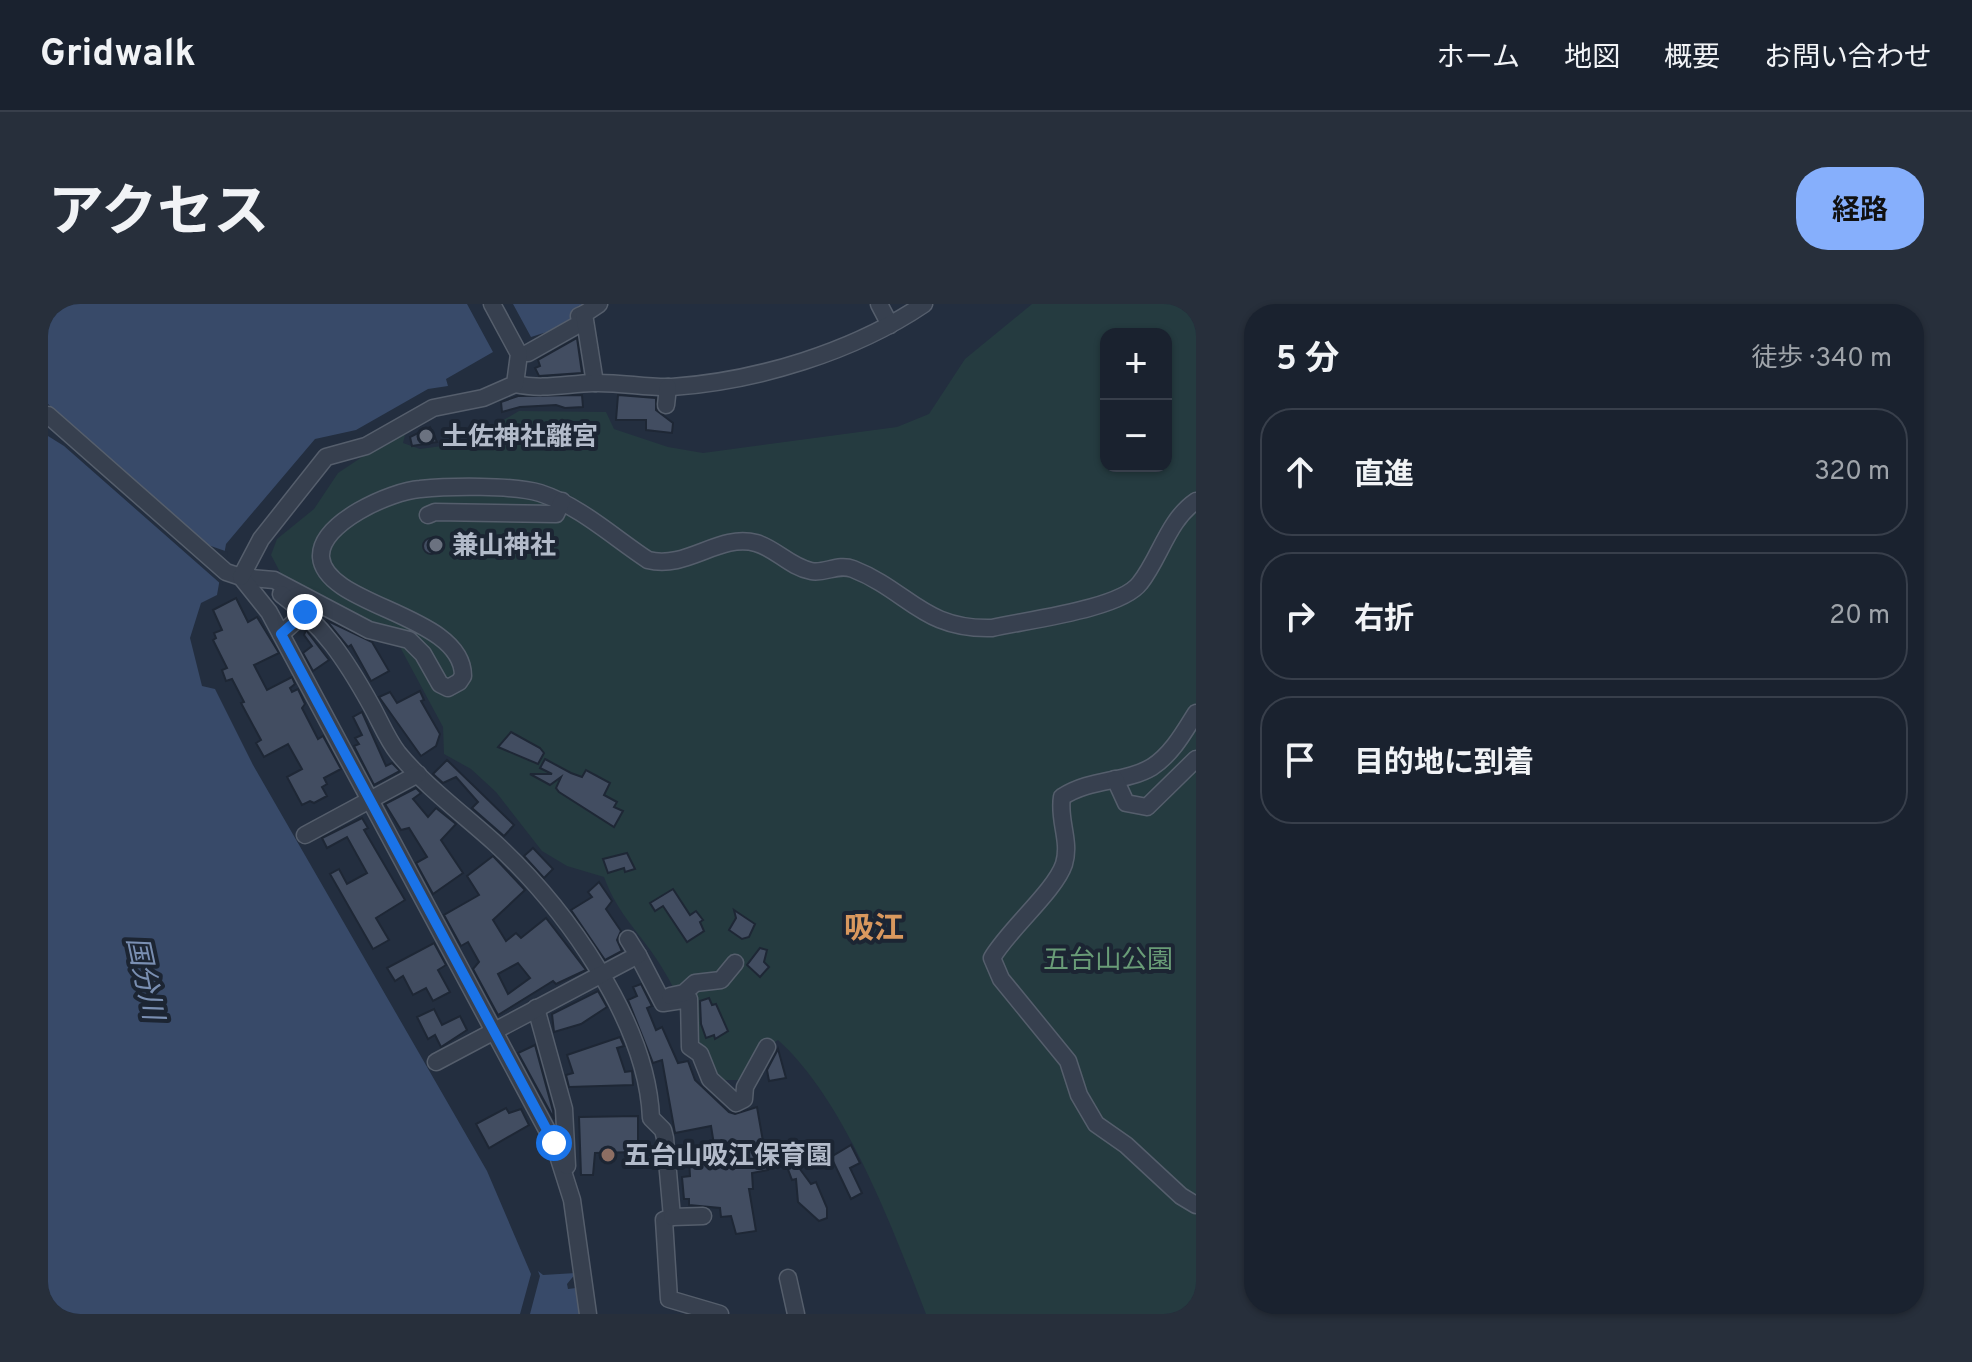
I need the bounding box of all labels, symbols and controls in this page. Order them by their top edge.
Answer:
text: Gridwalk [40,31,196,80]
text: ホーム [1437,41,1520,77]
text: 地図 [1564,41,1620,77]
text: 概要 [1664,41,1720,77]
text: お問い合わせ [1764,41,1932,77]
button: 経路 [1796,167,1924,250]
text: アクセス [48,181,269,251]
map controls [1100,328,1172,472]
button: + [1100,328,1172,400]
text: 5 分 [1276,339,1339,382]
text: 徒歩 · 340 m [1751,343,1892,376]
button: − [1100,400,1172,472]
place label: 土佐神社離宮 [442,422,598,455]
marker: 土佐神社離宮 [417,427,435,445]
icon: ahead [1278,450,1322,494]
text: 320 m [1814,456,1890,489]
text: 直進 [1354,458,1414,495]
place label: 兼山神社 [452,531,556,564]
marker: 兼山神社 [427,536,445,554]
route end [287,594,323,630]
icon: right [1278,594,1322,638]
text: 20 m [1829,600,1890,633]
text: 右折 [1354,602,1414,639]
icon: arrive [1278,738,1322,782]
text: 目的地に到着 [1354,746,1534,783]
district label: 吸江 [844,912,904,949]
water label: 国分川 [117,934,170,1026]
park label: 五台山公園 [1043,945,1173,978]
route start [536,1125,572,1161]
place label: 五台山吸江保育園 [624,1141,832,1174]
marker: 五台山吸江保育園 [599,1146,617,1164]

